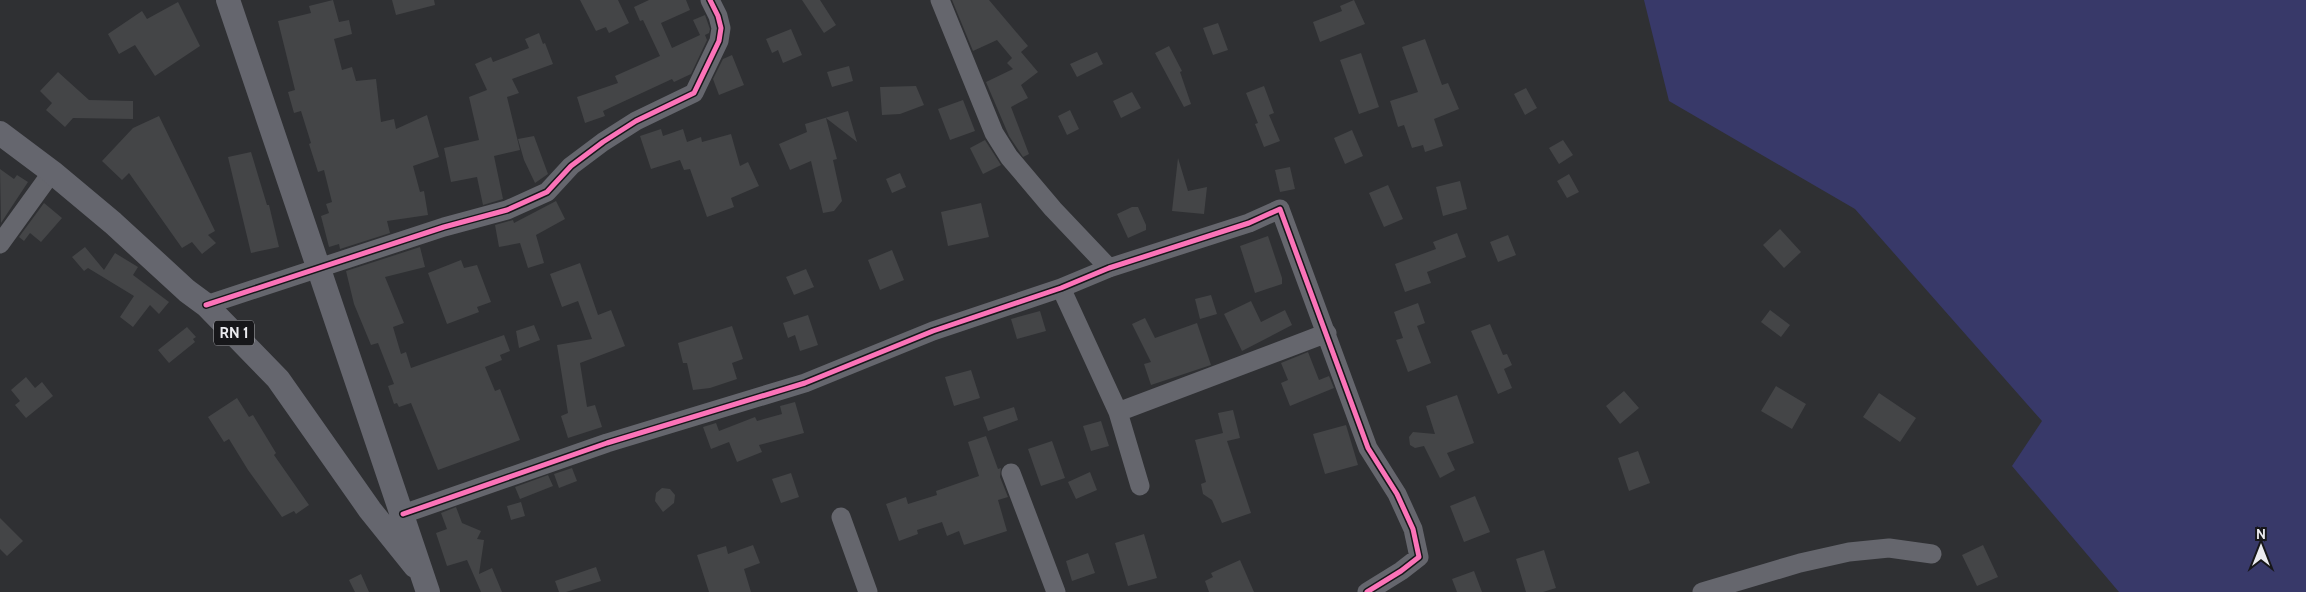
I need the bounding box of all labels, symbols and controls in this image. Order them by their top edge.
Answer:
road number: RN 1 [214,320,254,346]
north arrow [2236,522,2286,572]
text: N [2256,525,2266,543]

